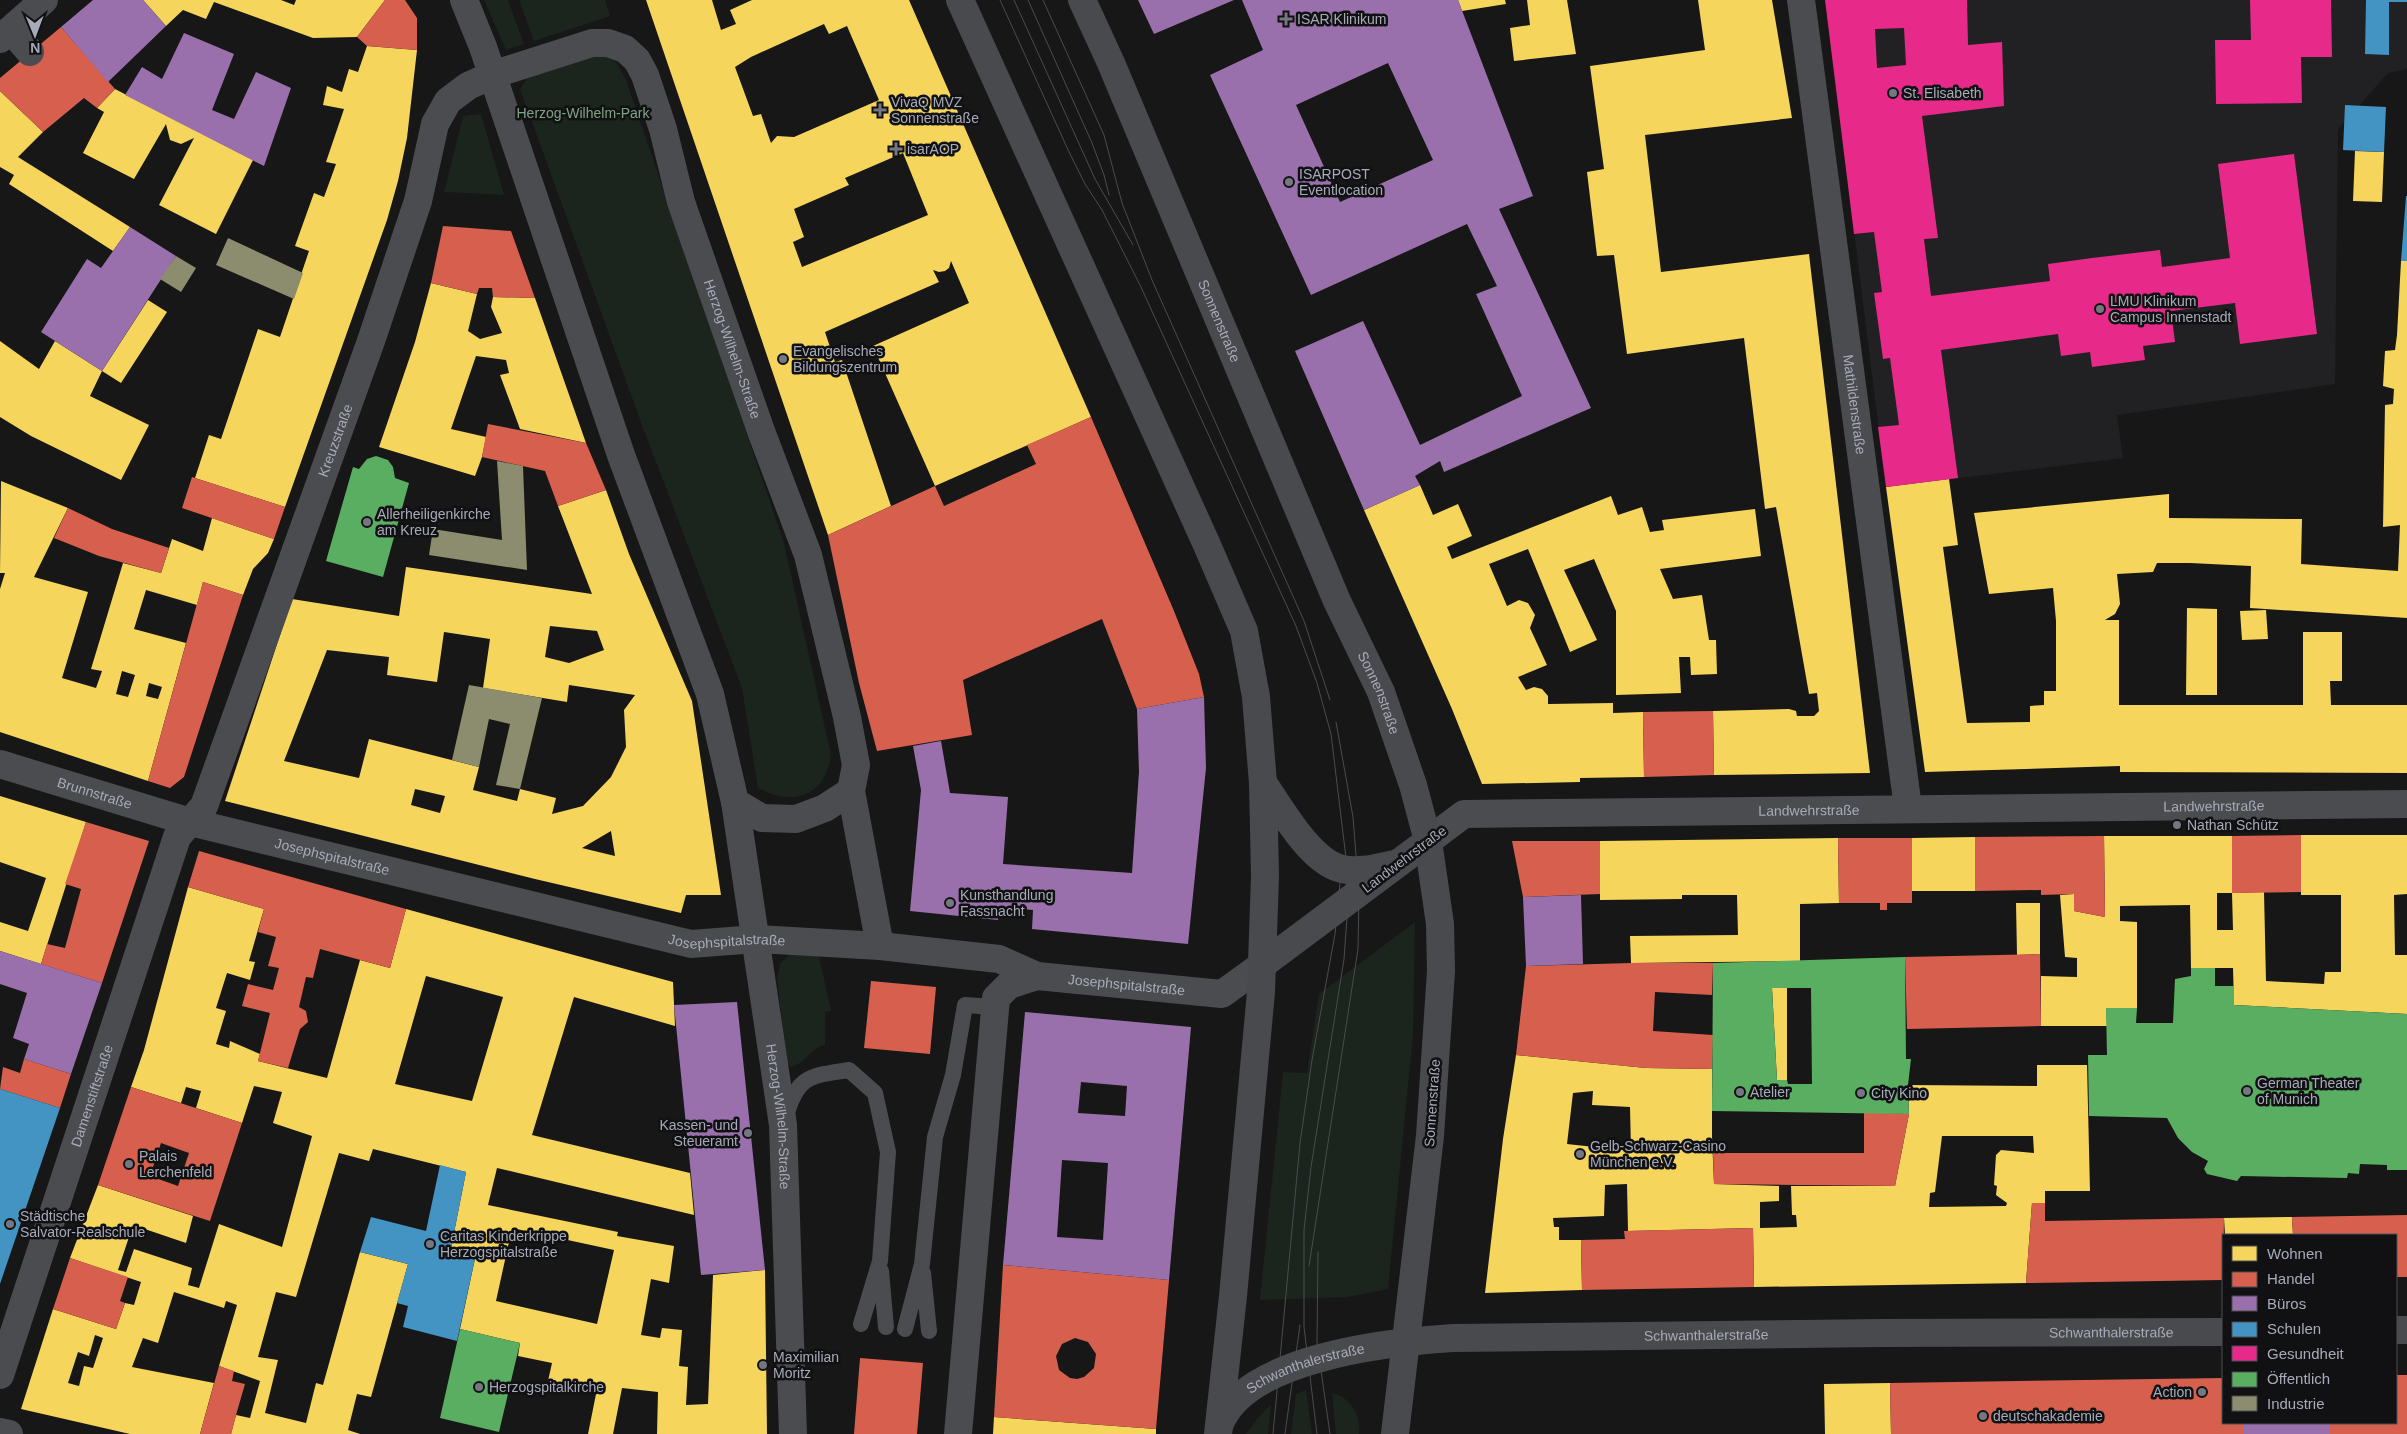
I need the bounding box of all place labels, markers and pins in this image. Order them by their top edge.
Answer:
place label: ISAR Klinikum [1297,11,1386,27]
marker: ISAR Klinikum [1279,12,1293,26]
place label: St. Elisabeth [1903,85,1982,101]
marker: St. Elisabeth [1887,87,1899,99]
place label: VivaQ MVZ Sonnenstraße [891,94,979,126]
marker: VivaQ MVZ Sonnenstraße [873,103,887,117]
place label: isarAOP [907,141,959,157]
marker: isarAOP [889,142,903,156]
place label: ISARPOST Eventlocation [1299,166,1383,198]
marker: ISARPOST Eventlocation [1283,176,1295,188]
place label: LMU Klinikum Campus Innenstadt [2110,293,2232,325]
marker: LMU Klinikum Campus Innenstadt [2094,303,2106,315]
place label: Evangelisches Bildungszentrum [793,343,897,375]
marker: Evangelisches Bildungszentrum [777,353,789,365]
place label: Allerheiligenkirche am Kreuz [377,506,491,538]
marker: Allerheiligenkirche am Kreuz [361,516,373,528]
place label: Nathan Schütz [2187,817,2279,833]
marker: Nathan Schütz [2171,819,2183,831]
place label: Kunsthandlung Fassnacht [960,887,1053,919]
marker: Kunsthandlung Fassnacht [944,897,956,909]
place label: German Theater of Munich [2257,1075,2360,1107]
place label: Atelier [1750,1084,1790,1100]
place label: City Kino [1871,1085,1927,1101]
marker: German Theater of Munich [2241,1085,2253,1097]
marker: Atelier [1734,1086,1746,1098]
marker: City Kino [1855,1087,1867,1099]
place label: Kassen- und Steueramt [659,1117,738,1149]
marker: Kassen- und Steueramt [742,1127,754,1139]
place label: Gelb-Schwarz-Casino München e.V. [1590,1138,1726,1170]
place label: Palais Lerchenfeld [139,1148,212,1180]
marker: Gelb-Schwarz-Casino München e.V. [1574,1148,1586,1160]
marker: Palais Lerchenfeld [123,1158,135,1170]
place label: Städtische Salvator-Realschule [20,1208,145,1240]
marker: Städtische Salvator-Realschule [4,1218,16,1230]
place label: Caritas Kinderkrippe Herzogspitalstraße [440,1228,567,1260]
marker: Caritas Kinderkrippe Herzogspitalstraße [424,1238,436,1250]
place label: Maximilian Moritz [773,1349,839,1381]
marker: Maximilian Moritz [757,1359,769,1371]
place label: Herzogspitalkirche [489,1379,604,1395]
marker: Herzogspitalkirche [473,1381,485,1393]
place label: Action [2153,1384,2192,1400]
marker: Action [2196,1386,2208,1398]
place label: deutschakademie [1993,1408,2103,1424]
marker: deutschakademie [1977,1410,1989,1422]

